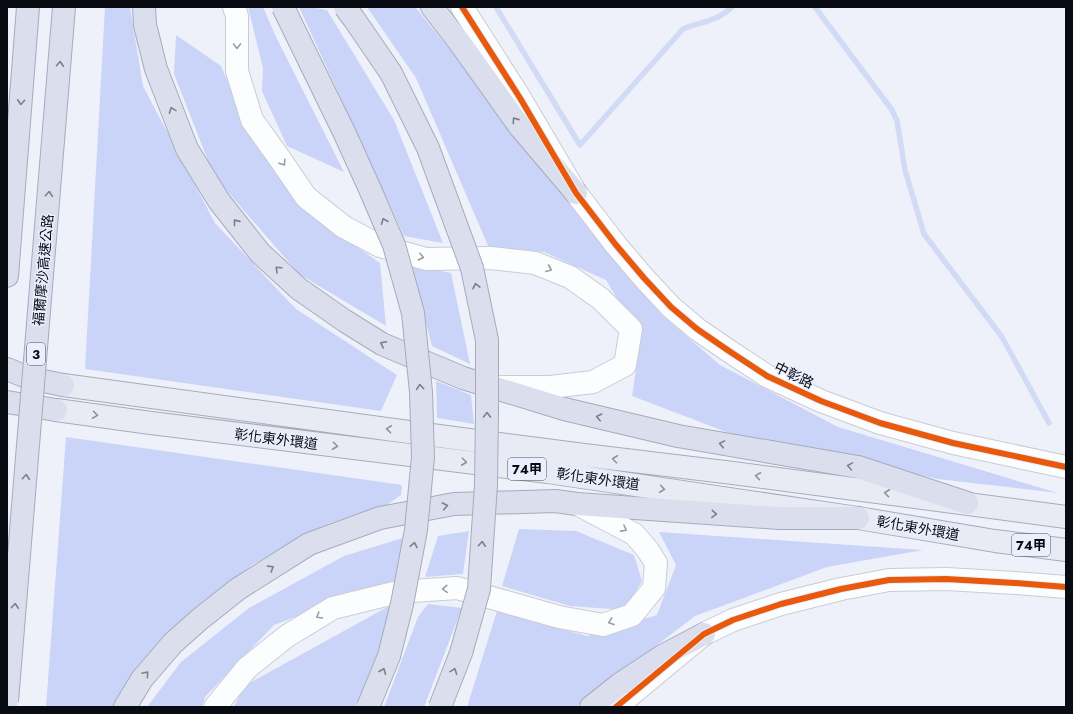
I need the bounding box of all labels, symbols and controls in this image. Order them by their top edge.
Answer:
one-way arrow [233,43,241,49]
one-way arrow [55,61,64,67]
one-way arrow [16,99,25,105]
one-way arrow [168,107,176,114]
one-way arrow [513,118,520,125]
one-way arrow [278,159,285,166]
one-way arrow [44,191,53,197]
street label: 福爾摩沙高速公路 [28,213,58,327]
one-way arrow [380,217,388,224]
one-way arrow [233,220,240,227]
one-way arrow [417,252,424,261]
one-way arrow [546,264,553,272]
one-way arrow [275,266,283,274]
one-way arrow [472,283,480,289]
one-way arrow [380,341,388,349]
road number: 3 [27,343,45,365]
street label: 中彰路 [771,357,817,393]
one-way arrow [416,384,425,391]
one-way arrow [92,410,98,419]
one-way arrow [483,412,491,418]
one-way arrow [596,413,602,421]
street label: 彰化東外環道 [233,424,319,454]
one-way arrow [386,425,392,434]
one-way arrow [719,440,725,448]
one-way arrow [332,441,338,450]
one-way arrow [612,455,618,464]
one-way arrow [461,457,467,466]
road number: 74甲 [508,458,546,480]
one-way arrow [847,462,853,471]
street label: 彰化東外環道 [555,463,641,495]
one-way arrow [755,472,761,481]
one-way arrow [21,474,30,480]
one-way arrow [659,484,665,493]
one-way arrow [884,489,890,498]
one-way arrow [442,502,448,510]
one-way arrow [711,509,717,518]
street label: 彰化東外環道 [875,511,961,545]
one-way arrow [620,524,627,532]
road number: 74甲 [1012,534,1050,556]
one-way arrow [478,541,486,547]
one-way arrow [409,542,417,548]
one-way arrow [267,565,274,573]
one-way arrow [442,584,448,593]
one-way arrow [10,603,19,609]
one-way arrow [316,612,323,619]
one-way arrow [608,618,615,626]
one-way arrow [450,667,458,674]
one-way arrow [378,668,386,675]
one-way arrow [142,672,149,679]

